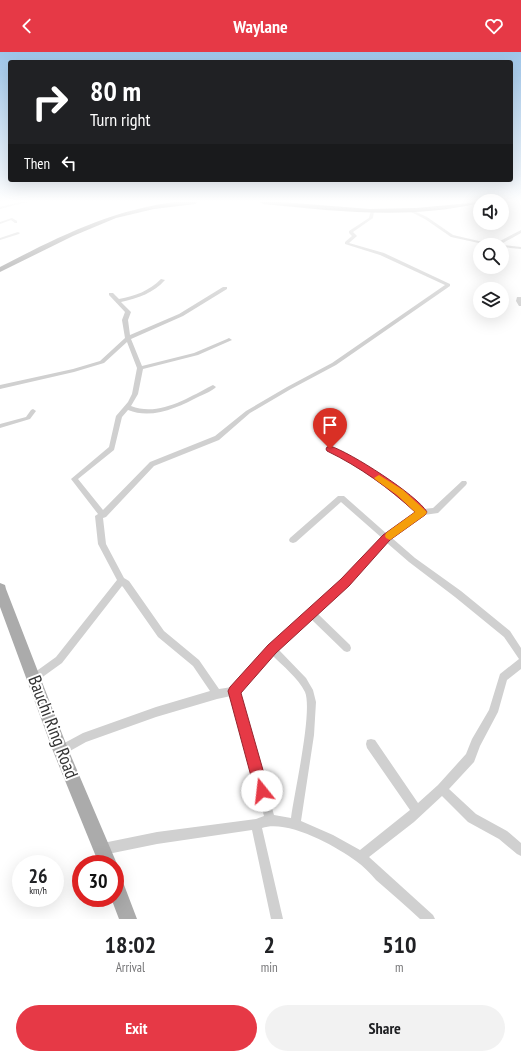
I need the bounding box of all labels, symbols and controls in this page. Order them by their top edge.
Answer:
icon: back [16,15,38,37]
text: Waylane [233,15,288,38]
icon: heart [483,15,505,37]
text: 80 m [90,72,141,109]
icon: right [24,76,76,128]
text: Turn right [90,108,150,131]
icon: left [58,152,80,174]
text: Then [24,154,50,173]
map controls [473,194,509,318]
button: sound [473,194,509,230]
button: search [473,238,509,274]
button: layers [473,282,509,318]
pin [313,408,347,449]
icon: arrive [319,414,341,436]
street label: Bauchi Ring Road [23,672,84,781]
position arrow [241,770,283,812]
speed limit sign: 30 [72,855,124,907]
text: 26 [28,863,48,889]
text: km/h [29,884,47,897]
text: 18:02 [104,929,156,960]
text: 2 [263,929,275,960]
text: 510 [382,929,417,960]
text: Arrival [116,959,145,976]
text: min [261,959,278,976]
text: m [395,959,404,976]
button: Exit [16,1005,257,1051]
button: Share [265,1005,505,1051]

